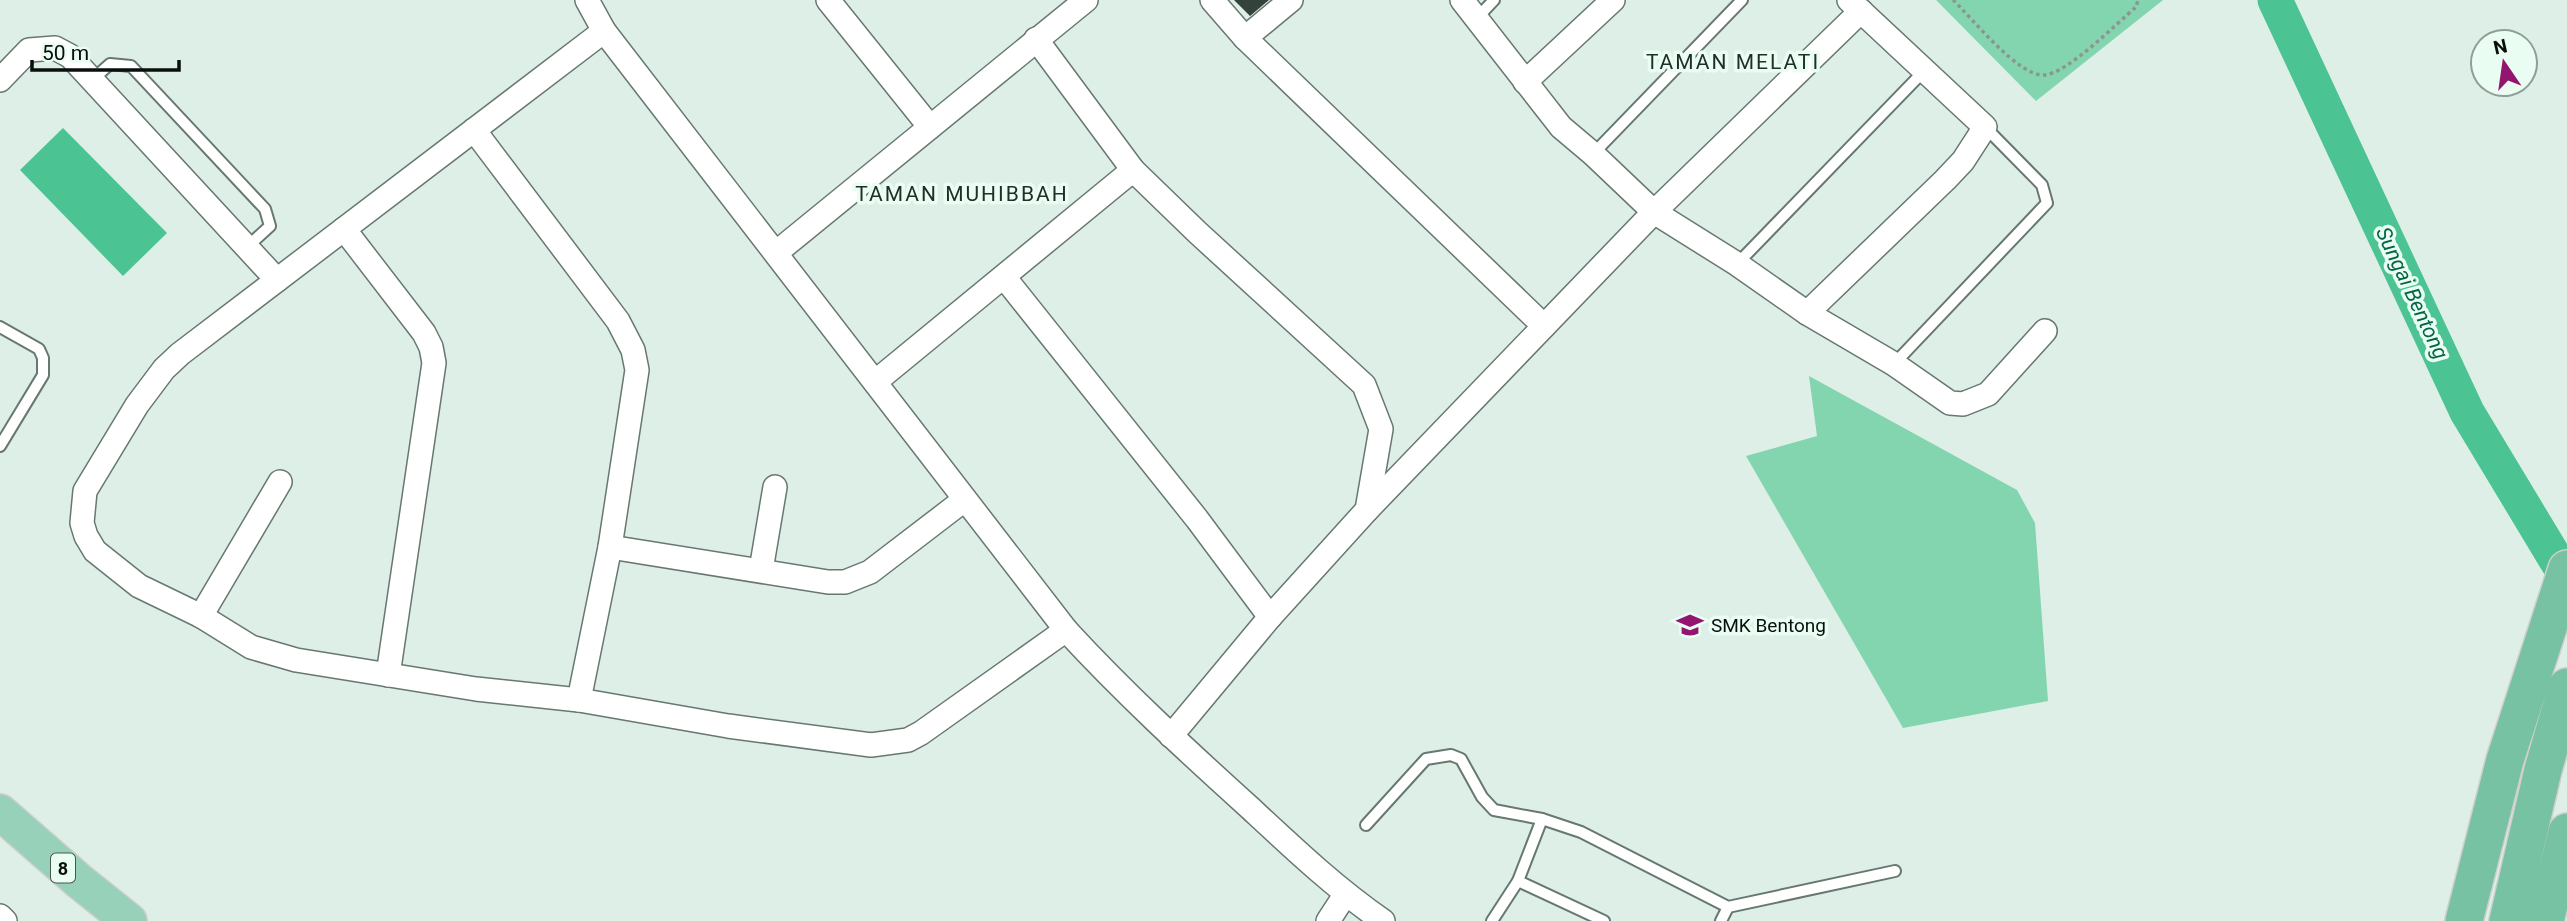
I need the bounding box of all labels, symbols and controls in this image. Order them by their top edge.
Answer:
scale bar [32,28,178,72]
north arrow [2469,28,2539,98]
text: N [2491,34,2509,60]
text: 50 m [42,41,89,65]
district label: TAMAN MELATI [1646,50,1820,74]
district label: TAMAN MUHIBBAH [855,182,1069,206]
water label: Sungai Bentong [2371,223,2453,363]
school or university icon: SMK Bentong [1675,610,1705,640]
place label: SMK Bentong [1711,614,1826,637]
road number: 8 [51,854,75,882]

